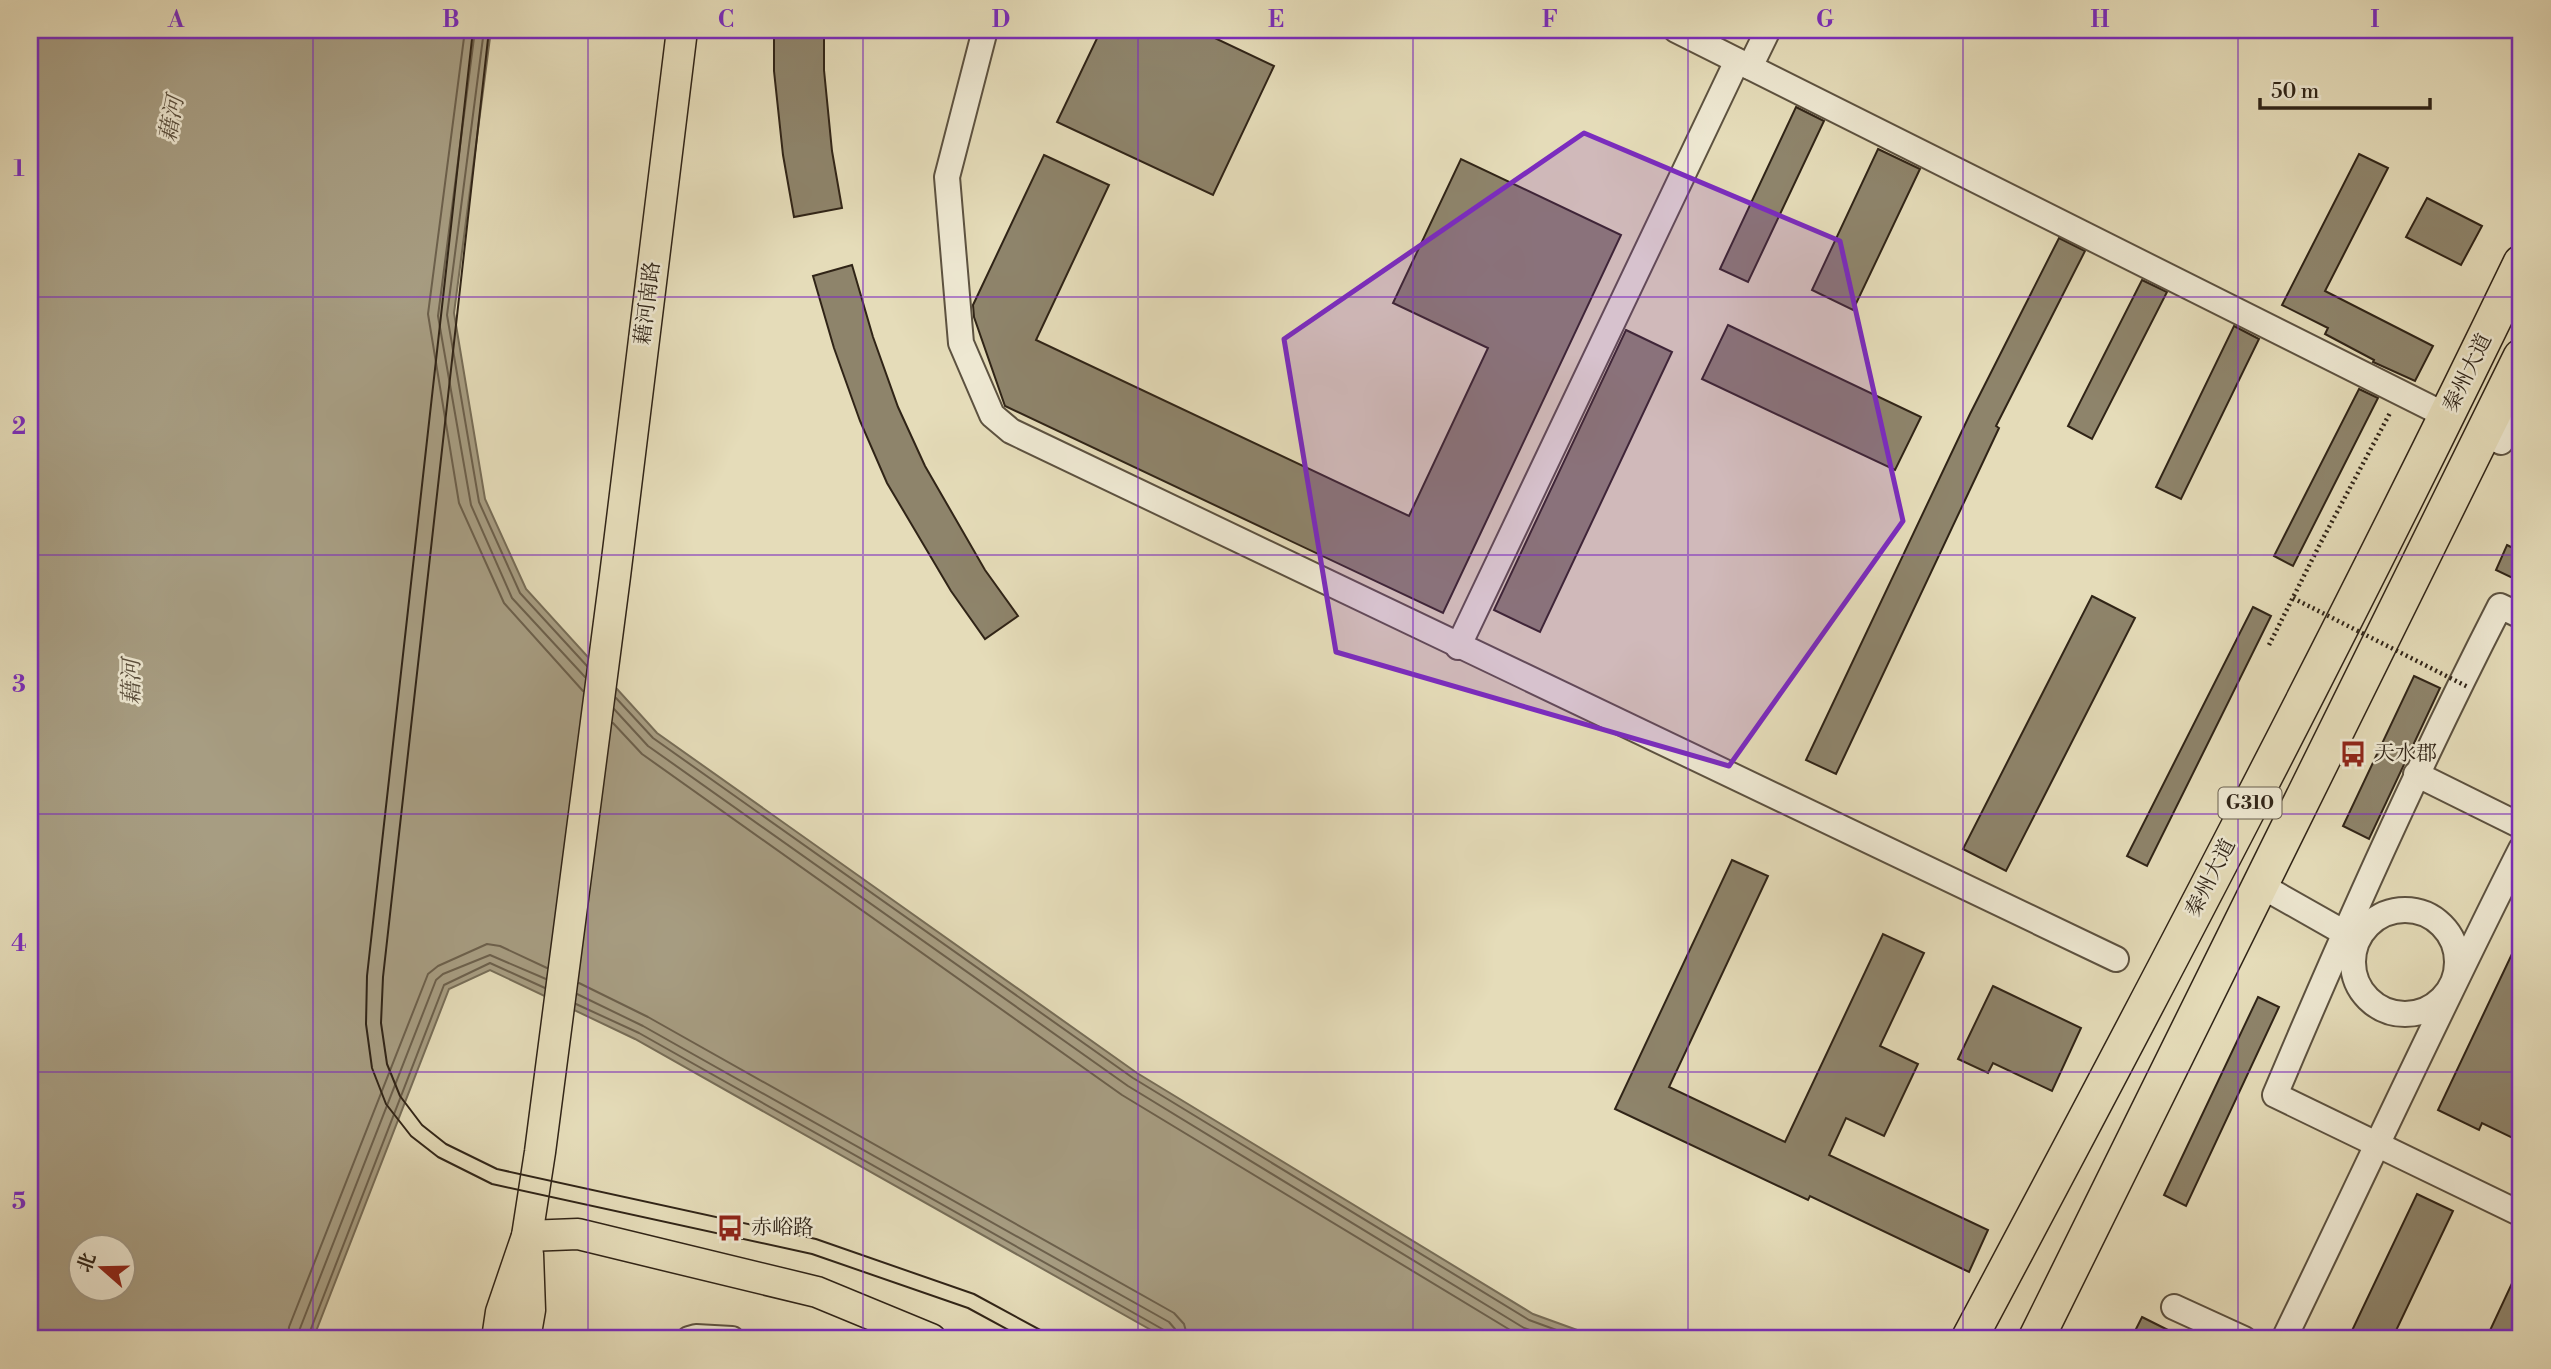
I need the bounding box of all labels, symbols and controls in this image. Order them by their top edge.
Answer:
text: A [167,6,185,34]
text: B [442,6,460,34]
text: C [718,6,734,34]
text: D [992,6,1010,34]
text: E [1268,6,1284,34]
text: F [1542,6,1558,34]
text: G [1816,6,1834,34]
text: H [2091,6,2110,34]
text: I [2371,6,2380,34]
scale bar [2260,66,2430,110]
text: 50 m [2271,79,2319,105]
water label: 藉河 [154,90,191,144]
text: 1 [13,155,25,183]
street label: 藉河南路 [630,260,666,346]
street label: 秦州大道 [2438,330,2498,416]
text: 2 [12,413,26,441]
water label: 藉河 [118,655,146,705]
text: 3 [12,671,26,699]
bus stop icon: 天水郡 [2338,739,2368,769]
place label: 天水郡 [2374,741,2437,767]
road number: G310 [2218,788,2282,818]
street label: 秦州大道 [2180,835,2242,921]
text: 4 [11,930,27,958]
text: 5 [12,1188,26,1216]
bus stop icon: 赤峪路 [715,1213,745,1243]
place label: 赤峪路 [751,1215,814,1241]
north arrow [66,1232,136,1302]
text: 北 [72,1249,101,1276]

